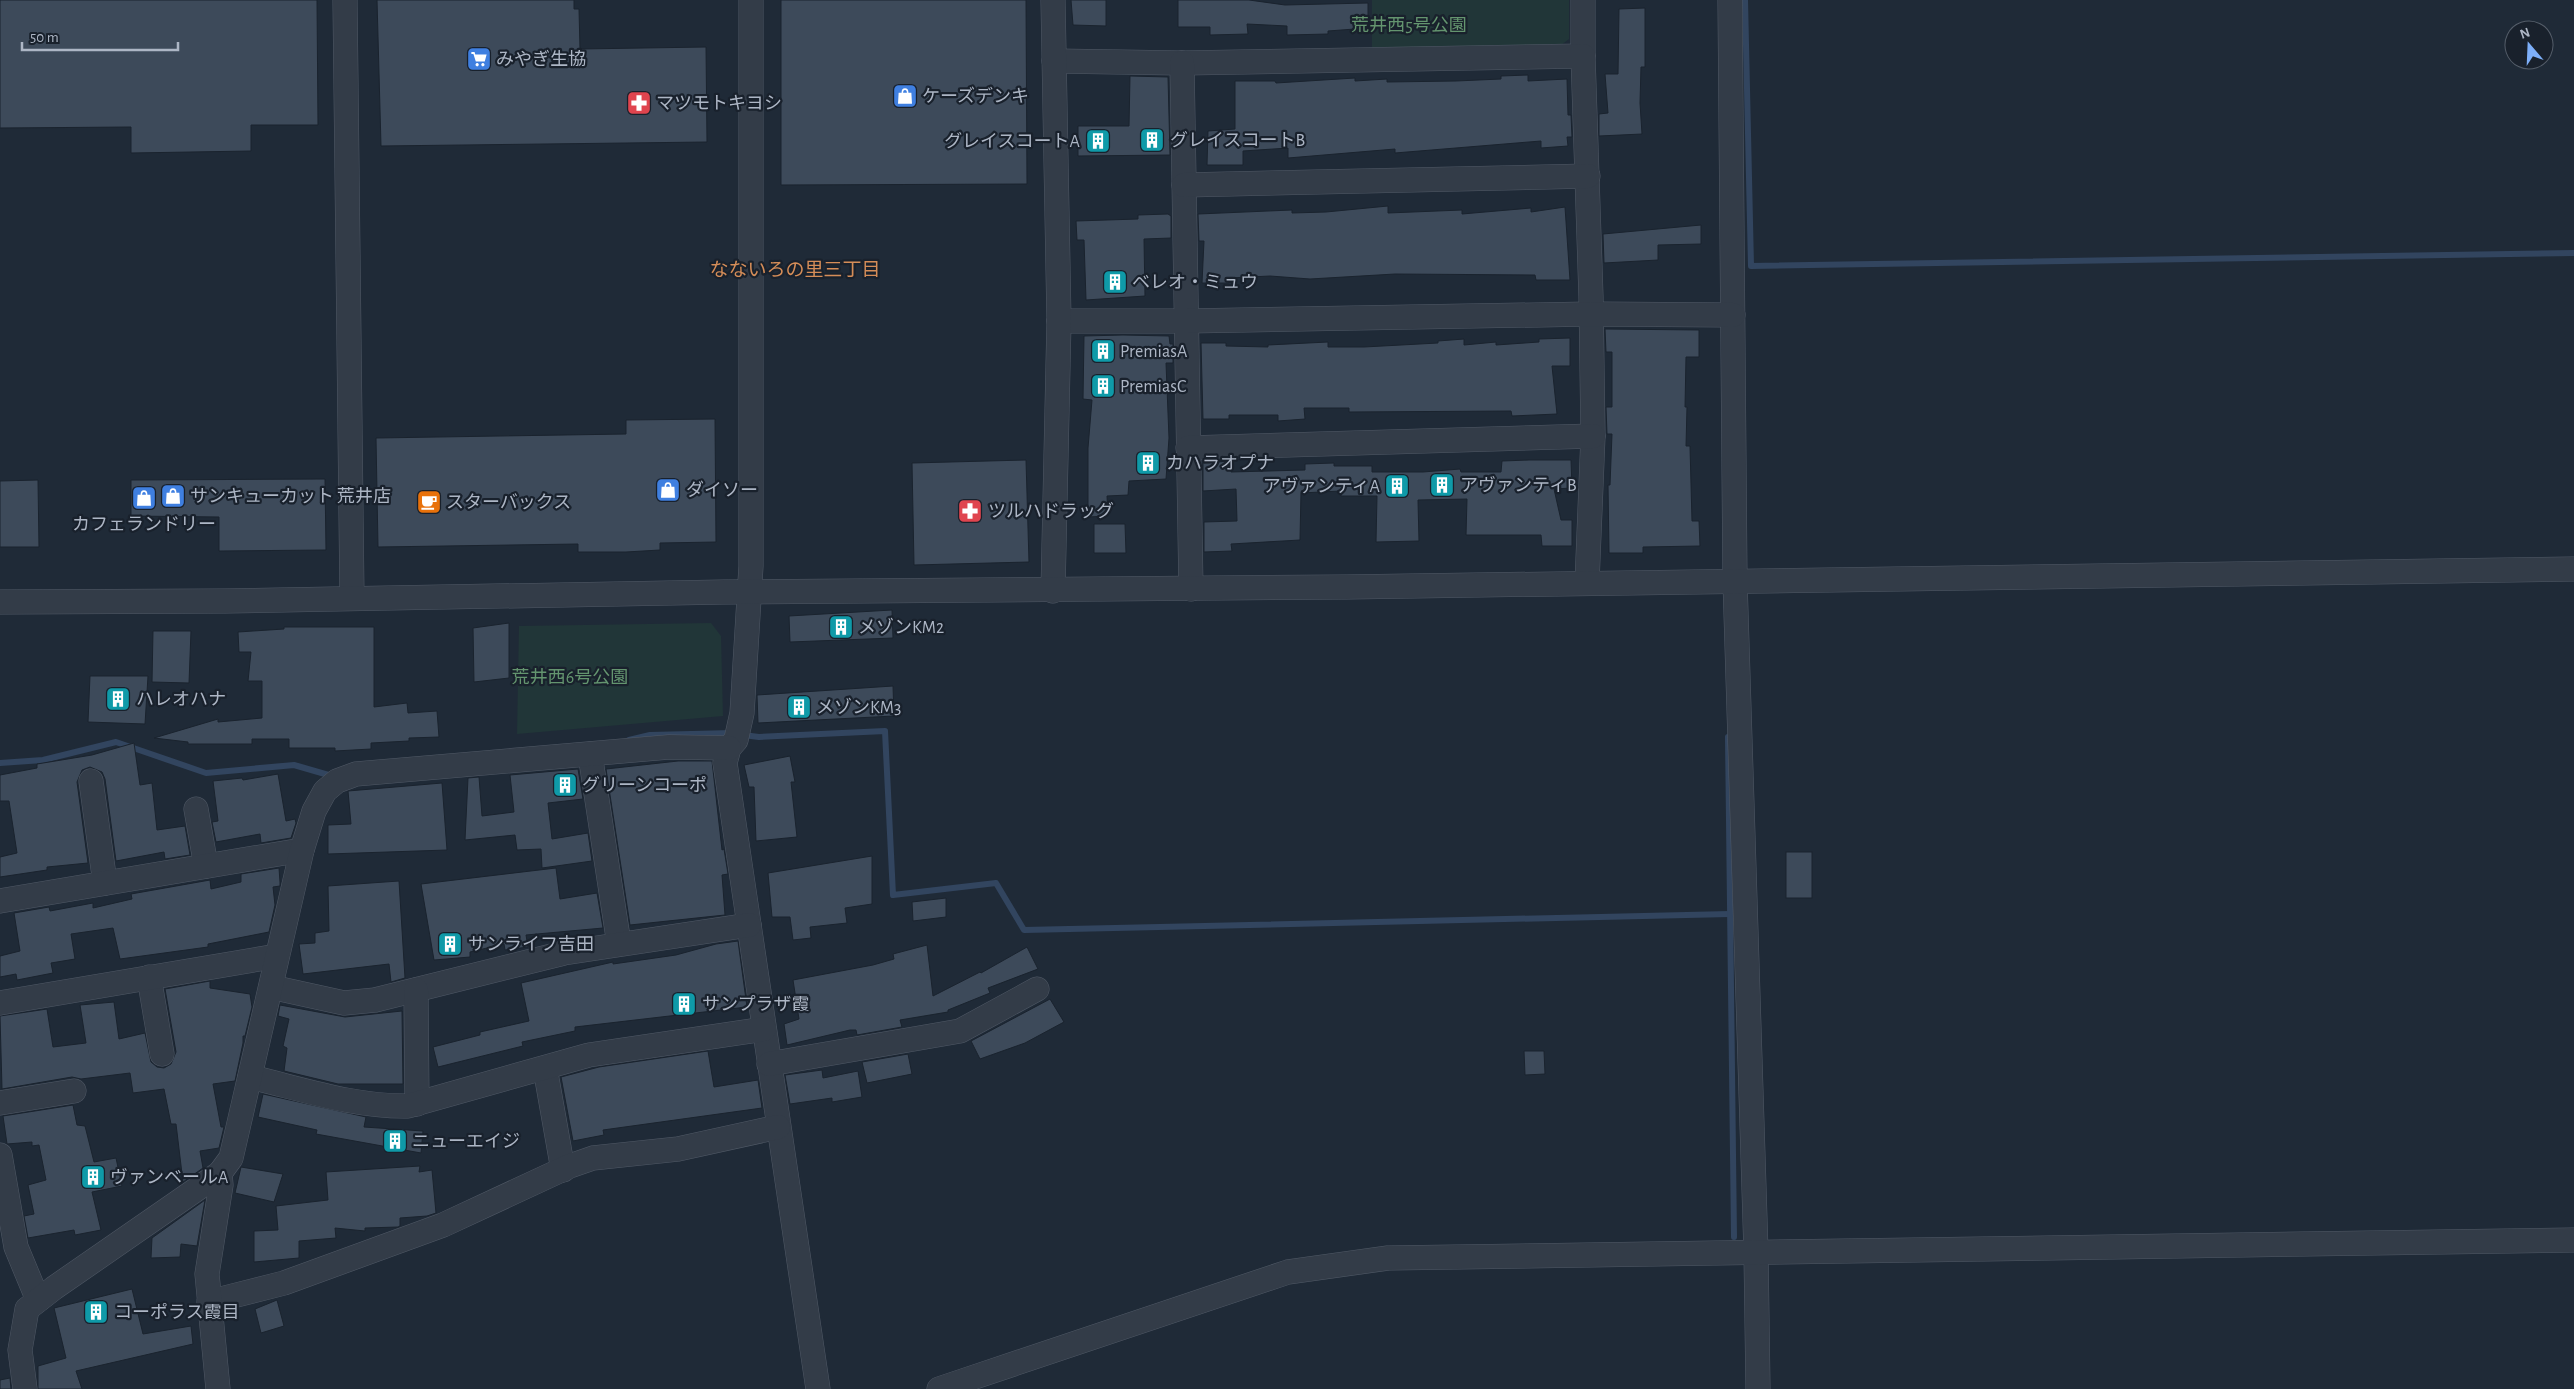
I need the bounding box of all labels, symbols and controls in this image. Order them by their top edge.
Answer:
park label: 荒井西5号公園 [1351,15,1467,35]
scale bar [22,20,179,52]
north arrow [2504,20,2554,70]
text: N [2518,25,2532,42]
text: 50 m [30,30,59,45]
supermarket icon: みやぎ生協 [466,46,492,72]
place label: みやぎ生協 [496,49,586,69]
shop icon: ケーズデンキ [892,83,918,109]
place label: ケーズデンキ [922,86,1029,106]
pharmacy icon: マツモトキヨシ [626,90,652,116]
place label: マツモトキヨシ [656,94,782,113]
building icon: グレイスコートB [1139,127,1165,153]
building icon: グレイスコートA [1085,128,1111,154]
place label: グレイスコートB [1170,130,1305,150]
place label: グレイスコートA [944,131,1081,151]
district label: なないろの里三丁目 [709,260,881,280]
building icon: ベレオ・ミュウ [1102,269,1128,295]
place label: ベレオ・ミュウ [1132,274,1258,292]
building icon: PremiasA [1090,338,1116,364]
place label: PremiasA [1120,343,1188,361]
building icon: PremiasC [1090,373,1116,399]
place label: PremiasC [1120,378,1186,396]
building icon: カハラオプナ [1135,450,1161,476]
place label: カハラオプナ [1166,454,1274,473]
building icon: アヴァンティB [1429,472,1455,498]
building icon: アヴァンティA [1384,473,1410,499]
place label: アヴァンティB [1460,475,1577,495]
place label: アヴァンティA [1263,476,1381,496]
shop icon: ダイソー [655,477,681,503]
place label: ダイソー [686,480,758,500]
shop icon: サンキューカット 荒井店 [160,483,186,509]
shop icon: カフェランドリー [131,485,157,511]
place label: サンキューカット 荒井店 [190,486,391,506]
cafe icon: スターバックス [416,489,442,515]
place label: スターバックス [446,493,571,512]
pharmacy icon: ツルハドラッグ [957,498,983,524]
place label: ツルハドラッグ [988,501,1114,521]
place label: カフェランドリー [72,516,216,534]
building icon: メゾンKM2 [828,614,854,640]
place label: メゾンKM2 [858,617,944,637]
park label: 荒井西6号公園 [512,667,628,687]
building icon: ハレオハナ [105,686,131,712]
place label: ハレオハナ [136,691,226,709]
building icon: メゾンKM3 [786,694,812,720]
place label: メゾンKM3 [816,697,901,717]
building icon: グリーンコーポ [552,772,578,798]
place label: グリーンコーポ [582,775,707,795]
building icon: サンライフ吉田 [437,931,463,957]
place label: サンライフ吉田 [468,935,594,954]
building icon: サンプラザ霞 [671,991,697,1017]
place label: サンプラザ霞 [702,995,809,1014]
building icon: ニューエイジ [382,1128,408,1154]
place label: ニューエイジ [412,1132,520,1151]
building icon: ヴァンベールA [80,1164,106,1190]
place label: ヴァンベールA [110,1167,229,1187]
building icon: コーポラス霞目 [83,1299,109,1325]
place label: コーポラス霞目 [114,1303,240,1322]

